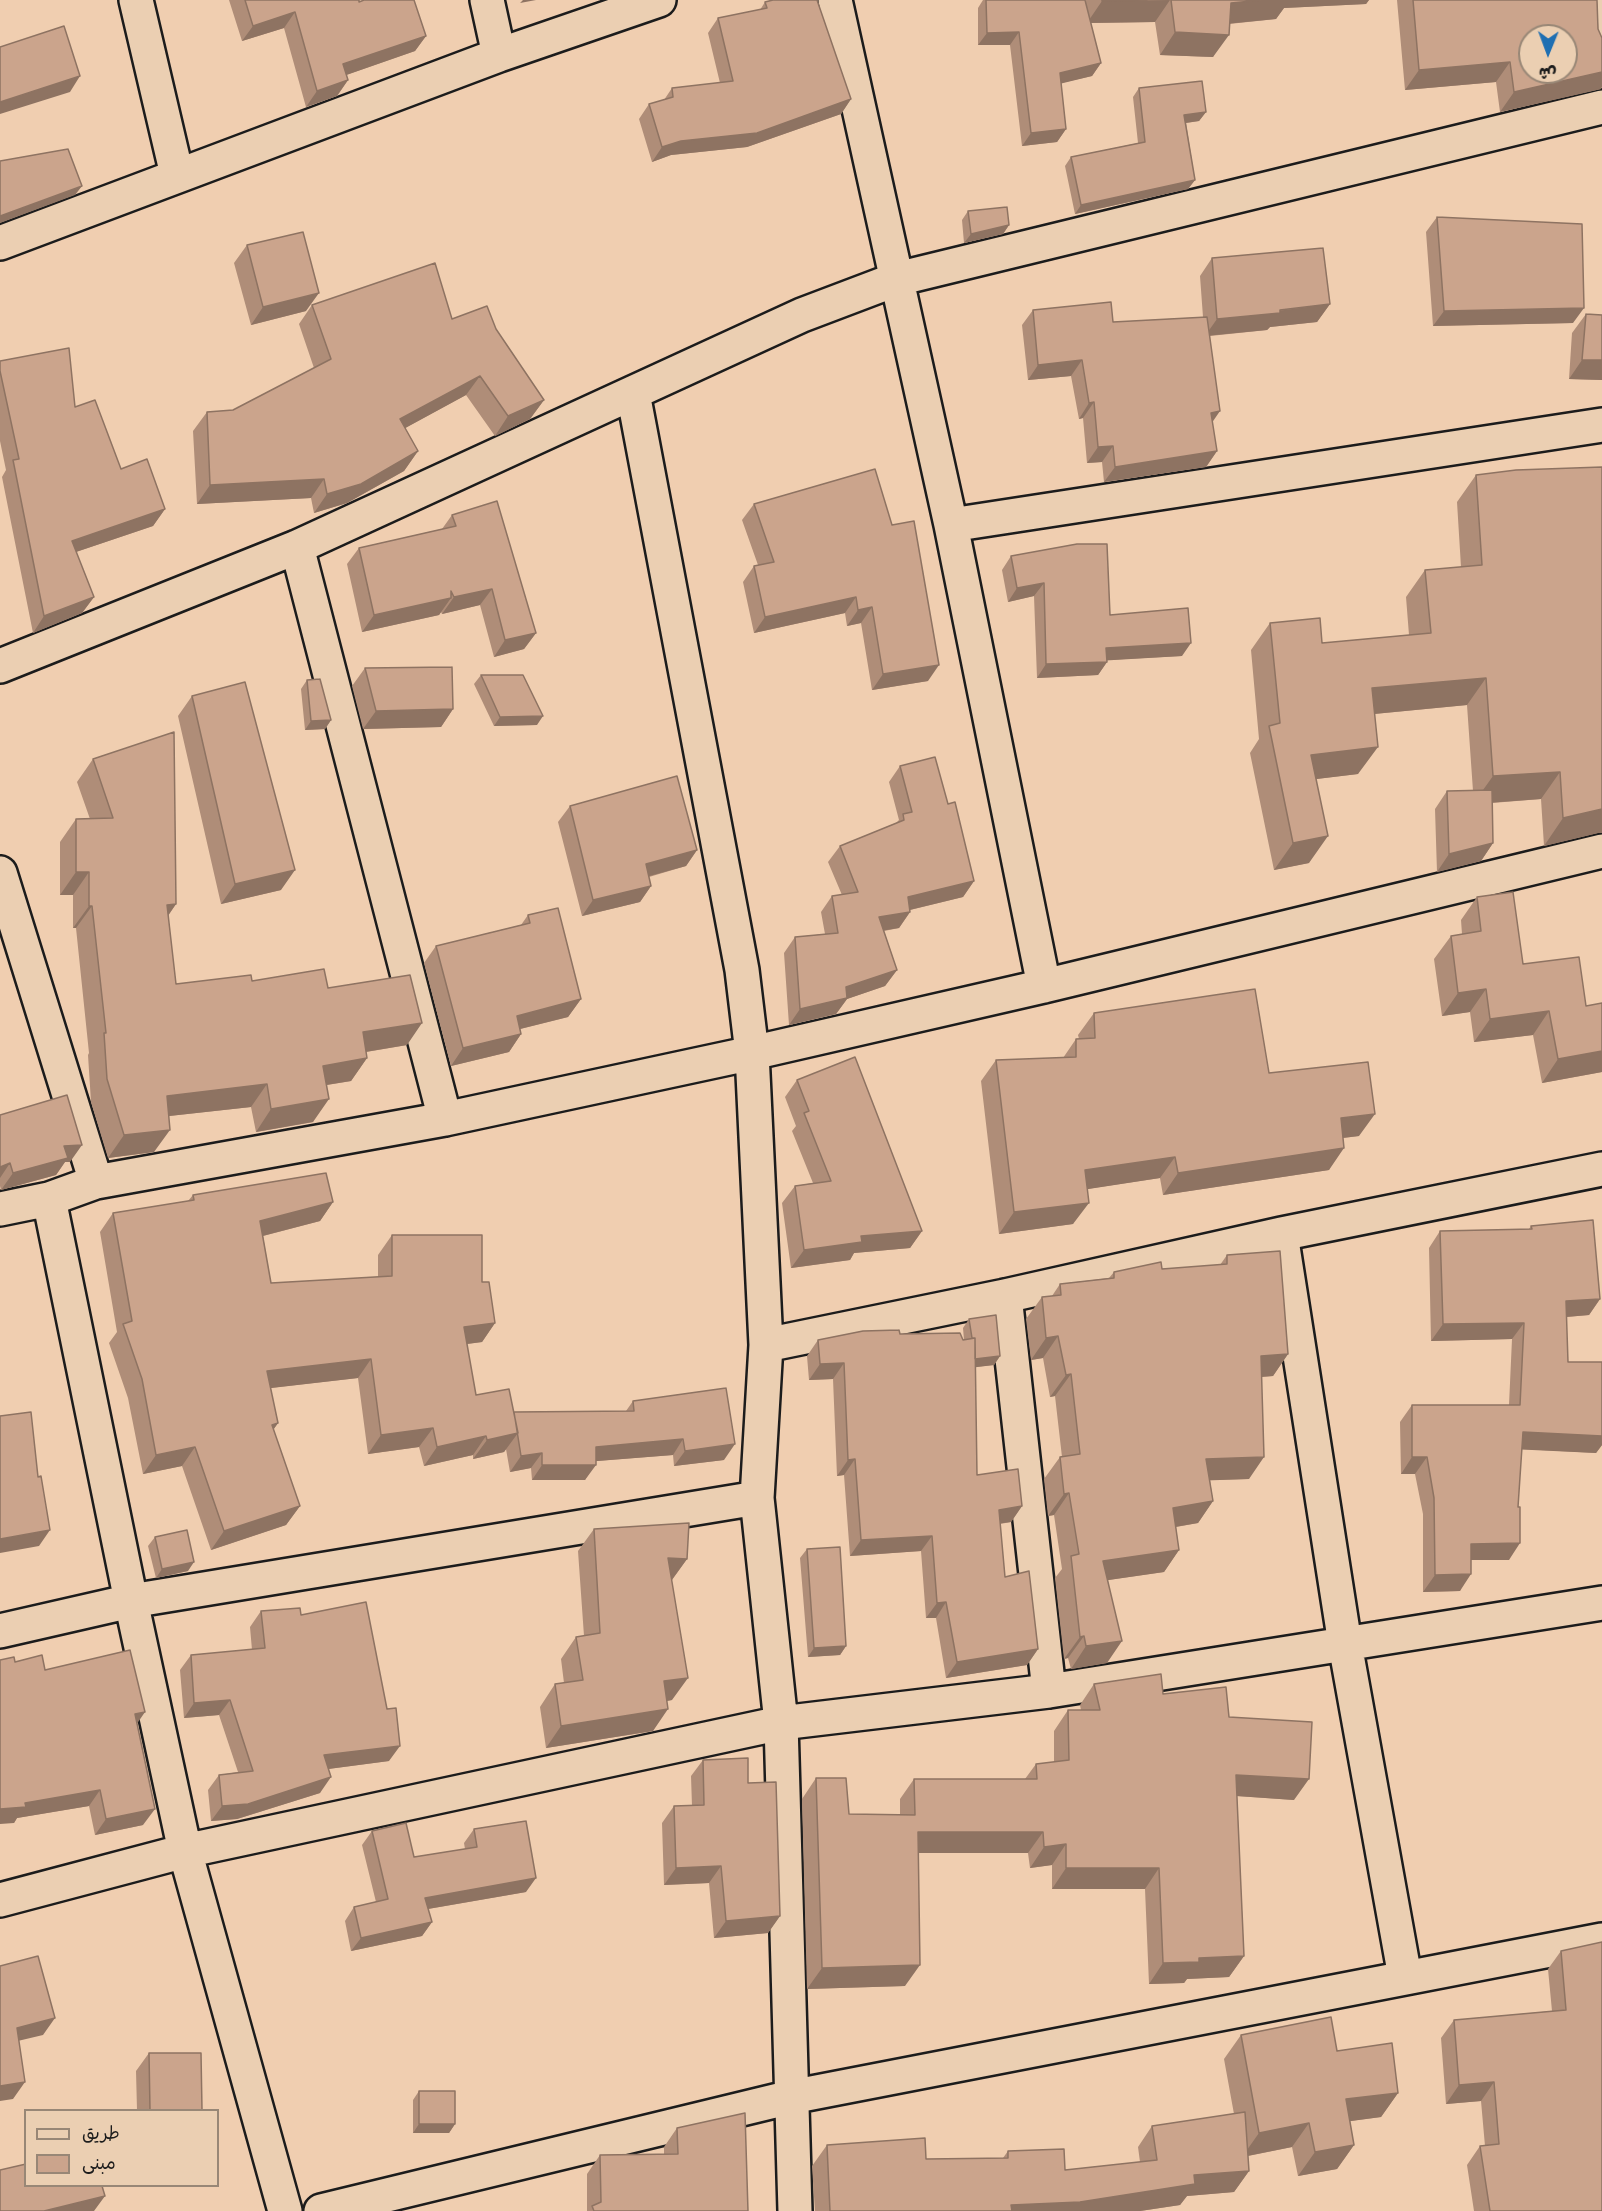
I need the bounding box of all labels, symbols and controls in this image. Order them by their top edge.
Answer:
north arrow [1518,24,1578,84]
text: ش [1539,61,1557,80]
legend [24,2109,219,2187]
text: طريق [82,2125,120,2146]
text: مبنى [82,2155,116,2176]

